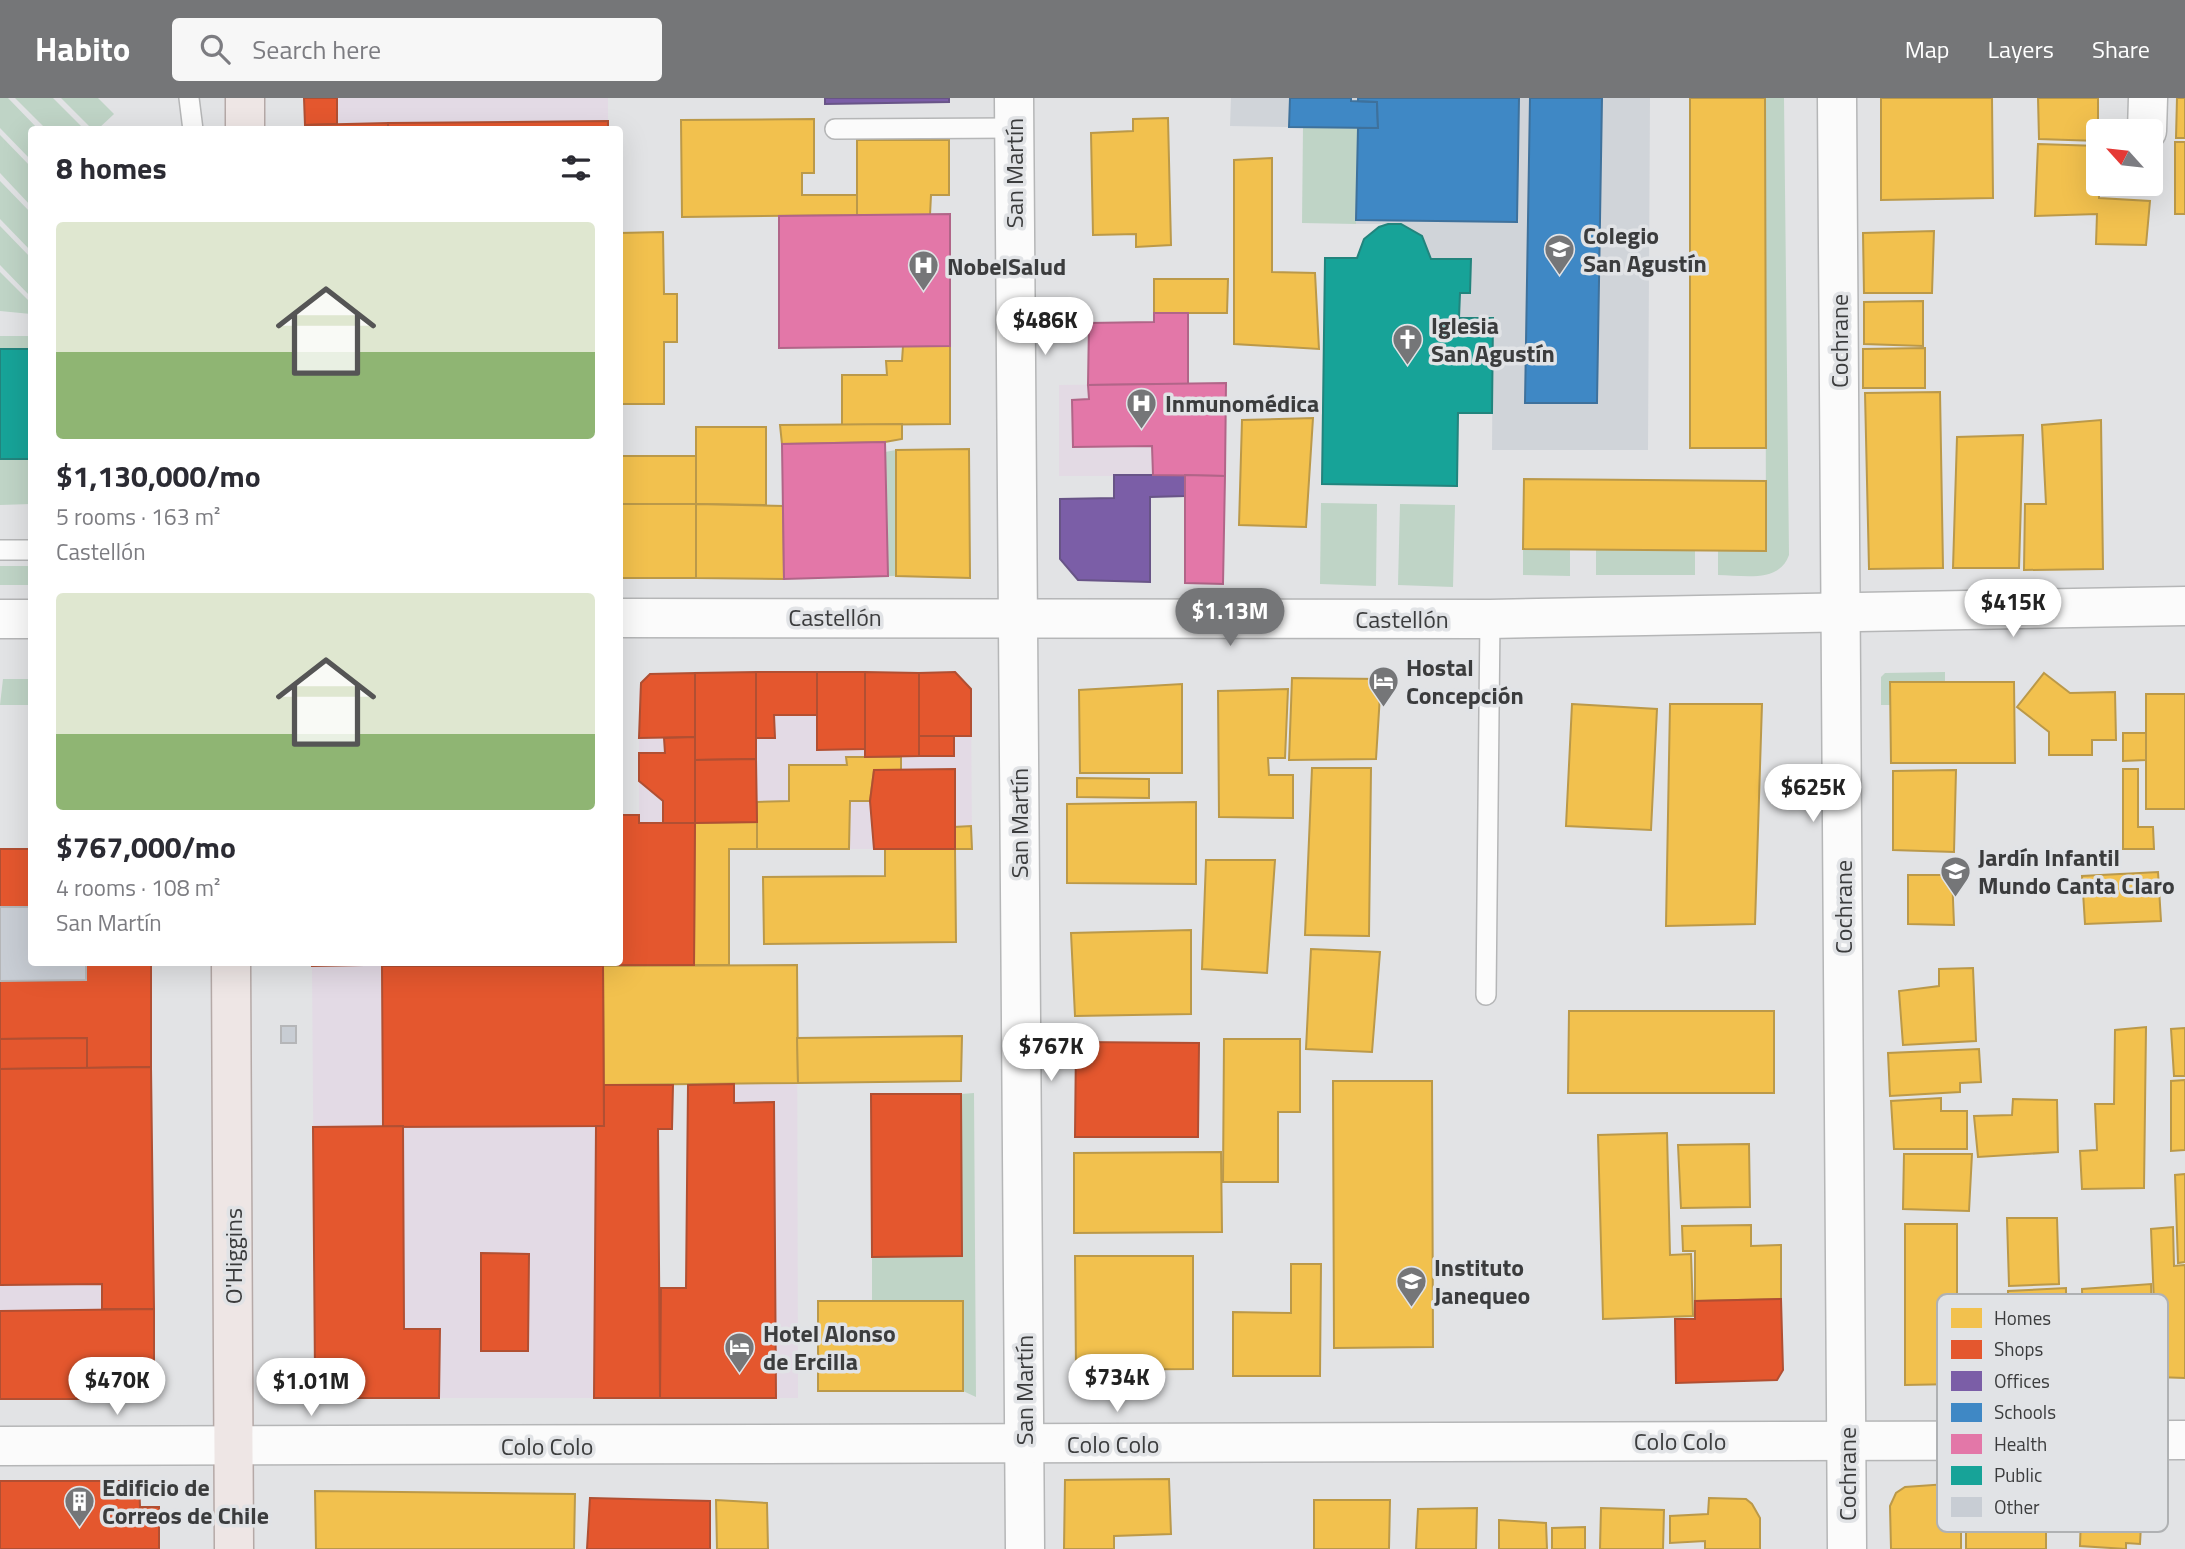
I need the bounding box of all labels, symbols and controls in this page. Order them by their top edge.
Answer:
search box [172,18,662,81]
text: Habito [35,24,130,74]
icon: search [196,30,234,68]
text: Search here [252,30,381,69]
text: Map [1905,31,1950,67]
text: Layers [1988,31,2054,67]
text: Share [2092,31,2150,67]
street label: San Martín [996,118,1032,228]
north arrow [2086,119,2163,196]
map controls [2086,119,2163,196]
text: 8 homes [56,145,167,191]
icon: filters [557,149,595,187]
place label: Colegio San Agustín [1583,217,1707,281]
school or university icon: Colegio San Agustín [1543,232,1577,276]
place label: NobelSalud [947,248,1066,284]
hospital icon: NobelSalud [907,249,941,293]
icon: home [263,268,389,394]
street label: Cochrane [1821,294,1857,388]
pin: $486K [996,298,1094,357]
text: $486K [1012,302,1078,337]
place label: Iglesia San Agustín [1431,307,1555,371]
church icon: Iglesia San Agustín [1391,322,1425,366]
place label: Inmunomédica [1165,385,1319,421]
hospital icon: Inmunomédica [1125,386,1159,430]
text: $1,130,000/mo [56,453,261,499]
text: 5 rooms · 163 m² [56,499,220,534]
text: Castellón [56,534,146,569]
pin: $415K [1964,580,2062,639]
text: $415K [1980,584,2046,619]
pin: $1.13M [1173,588,1287,648]
text: $1.13M [1191,593,1269,628]
street label: Castellón [788,599,882,635]
street label: Castellón [1355,601,1449,637]
icon: home [263,639,389,765]
place label: Hostal Concepción [1406,649,1524,713]
hotel icon: Hostal Concepción [1366,664,1400,708]
pin: $625K [1764,764,1862,824]
street label: San Martín [1001,768,1037,878]
text: $625K [1780,769,1846,804]
text: $767,000/mo [56,824,236,870]
place label: Jardín Infantil Mundo Canta Claro [1978,839,2175,903]
school or university icon: Jardín Infantil Mundo Canta Claro [1938,854,1972,898]
street label: Cochrane [1825,860,1861,954]
text: 4 rooms · 108 m² [56,870,220,905]
text: San Martín [56,905,162,940]
pin: $767K [1002,1024,1100,1083]
text: $767K [1018,1028,1084,1063]
street label: O'Higgins [215,1208,251,1304]
place label: Instituto Janequeo [1434,1249,1530,1313]
school or university icon: Instituto Janequeo [1394,1264,1428,1308]
legend [1937,1294,2168,1532]
text: Homes [1994,1303,2051,1332]
place label: Hotel Alonso de Ercilla [763,1315,896,1379]
hotel icon: Hotel Alonso de Ercilla [723,1330,757,1374]
text: Shops [1994,1334,2044,1363]
street label: San Martín [1006,1335,1042,1445]
pin: $734K [1068,1354,1166,1414]
pin: $470K [68,1358,166,1417]
pin: $1.01M [254,1358,368,1418]
text: $734K [1084,1359,1150,1394]
text: $470K [84,1362,150,1397]
text: $1.01M [272,1363,350,1398]
text: Offices [1994,1366,2050,1395]
text: Schools [1994,1397,2056,1426]
street label: Colo Colo [1634,1423,1726,1459]
street label: Colo Colo [1067,1426,1159,1462]
street label: Cochrane [1829,1427,1865,1521]
street label: Colo Colo [501,1428,593,1464]
text: Health [1994,1429,2047,1458]
text: Public [1994,1460,2042,1489]
place label: Edificio de Correos de Chile [102,1469,269,1533]
building icon: Edificio de Correos de Chile [62,1484,96,1528]
text: Other [1994,1492,2040,1521]

